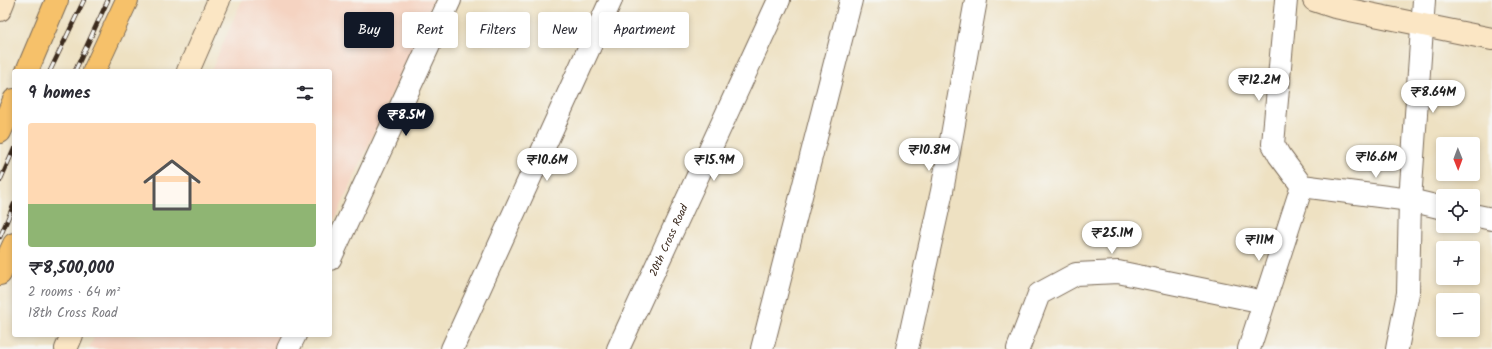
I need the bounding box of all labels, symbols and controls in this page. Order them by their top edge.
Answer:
chip: Buy [344,12,394,48]
chip: Rent [402,12,458,48]
chip: Filters [466,12,530,48]
chip: New [538,12,591,48]
chip: Apartment [599,12,689,48]
pin: ₹12.2M [1226,68,1292,102]
text: ₹12.2M [1237,70,1281,91]
text: 9 homes [28,80,91,107]
pin: ₹8.64M [1400,80,1466,114]
icon: filters [294,82,316,104]
text: ₹8.64M [1410,82,1456,103]
pin: ₹8.5M [378,103,434,137]
text: ₹8.5M [387,105,425,126]
north arrow [1436,137,1480,181]
map controls [1436,137,1480,337]
pin: ₹10.8M [896,138,962,172]
text: ₹10.8M [908,140,950,161]
pin: ₹16.6M [1343,145,1409,179]
text: ₹16.6M [1355,147,1397,168]
pin: ₹10.6M [514,148,580,182]
pin: ₹15.9M [681,148,747,182]
icon: home [136,149,208,221]
text: ₹10.6M [526,150,568,171]
text: ₹15.9M [693,150,735,171]
button: locate [1436,189,1480,233]
street label: 20th Cross Road [645,201,694,279]
pin: ₹25.1M [1079,221,1145,255]
text: ₹25.1M [1091,223,1133,244]
pin: ₹11M [1235,228,1283,262]
text: ₹11M [1245,230,1274,251]
button: + [1436,241,1480,285]
text: ₹8,500,000 [28,255,114,282]
text: 2 rooms · 64 m² [28,282,120,303]
button: − [1436,293,1480,337]
text: 18th Cross Road [28,303,117,324]

